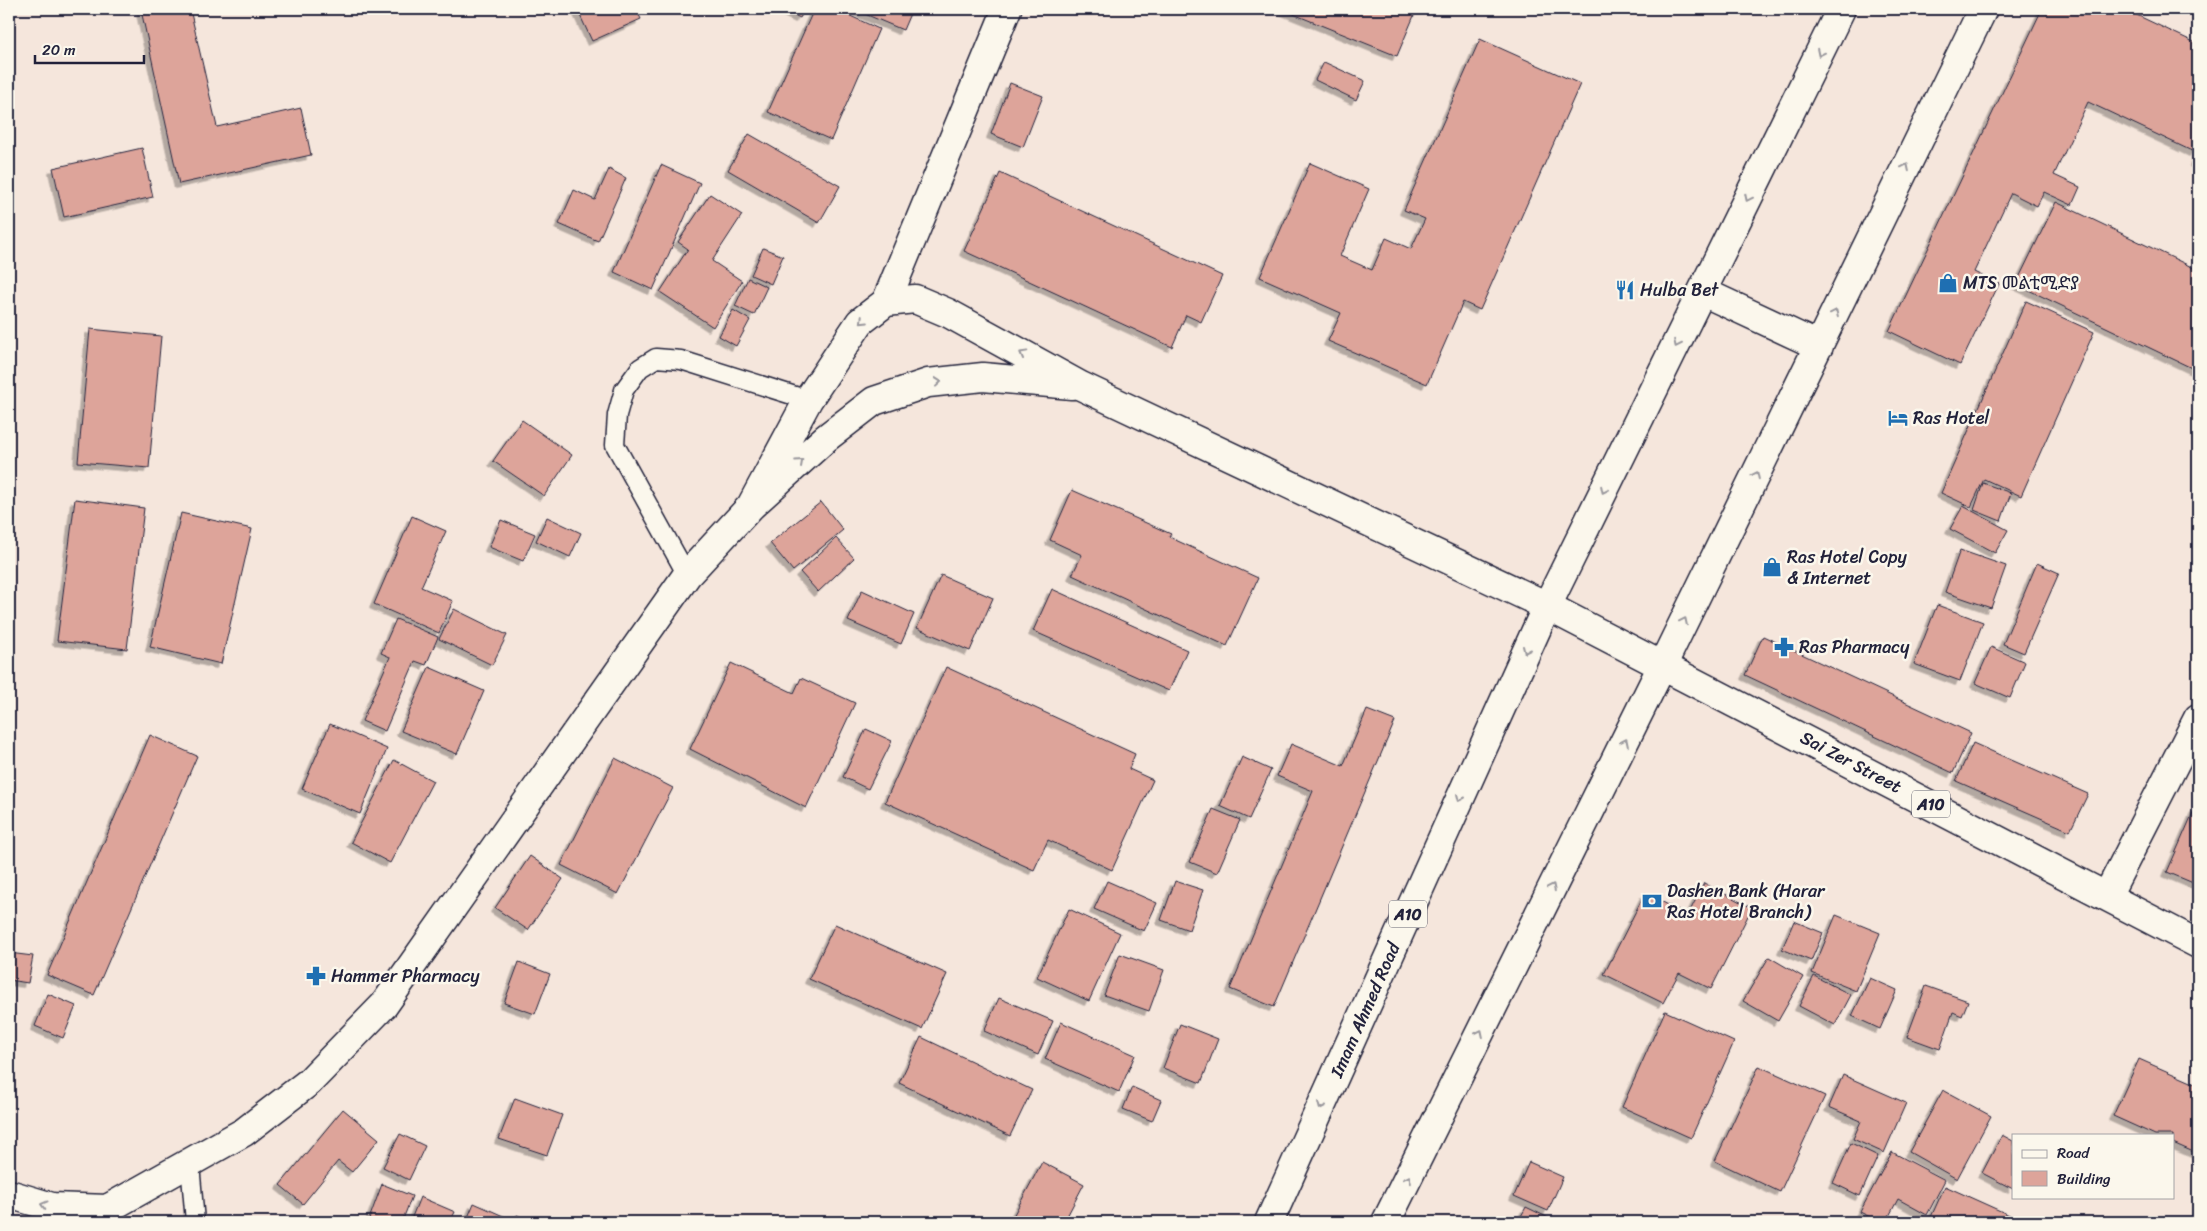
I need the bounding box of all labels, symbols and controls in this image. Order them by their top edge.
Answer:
scale bar [35,32,144,64]
text: 20 m [42,37,76,63]
one-way arrow [1816,47,1826,56]
one-way arrow [1900,163,1910,172]
one-way arrow [1745,193,1755,202]
place label: MTS መልቲሚድያ [1963,267,2079,299]
shop icon: MTS መልቲሚድያ [1937,272,1959,294]
place label: Hulba Bet [1640,274,1719,306]
restaurant icon: Hulba Bet [1614,279,1636,301]
one-way arrow [1829,309,1839,318]
one-way arrow [860,315,869,324]
one-way arrow [1672,339,1683,348]
one-way arrow [1019,350,1028,360]
one-way arrow [934,377,942,388]
place label: Ras Hotel [1913,402,1990,434]
hotel icon: Ras Hotel [1887,407,1909,429]
one-way arrow [794,458,803,467]
one-way arrow [1750,471,1760,480]
one-way arrow [1600,484,1610,493]
place label: Ras Hotel Copy & Internet [1787,541,1908,594]
shop icon: Ras Hotel Copy & Internet [1761,556,1783,578]
one-way arrow [1678,617,1688,626]
place label: Ras Pharmacy [1799,631,1910,663]
pharmacy icon: Ras Pharmacy [1773,636,1795,658]
one-way arrow [1522,645,1533,654]
street label: Sai Zer Street [1794,722,1908,802]
one-way arrow [1618,738,1629,747]
road number: A10 [1912,791,1950,818]
one-way arrow [1455,793,1466,802]
place label: Dashen Bank (Harar Ras Hotel Branch) [1667,875,1826,928]
one-way arrow [1546,884,1556,893]
bank icon: Dashen Bank (Harar Ras Hotel Branch) [1641,890,1663,912]
road number: A10 [1389,901,1427,928]
street label: Imam Ahmed Road [1320,936,1410,1084]
place label: Hammer Pharmacy [331,960,480,992]
pharmacy icon: Hammer Pharmacy [305,965,327,987]
one-way arrow [1474,1029,1484,1038]
one-way arrow [1317,1101,1328,1110]
legend [2012,1134,2174,1198]
text: Road [2057,1140,2090,1166]
text: Building [2057,1166,2111,1192]
one-way arrow [1402,1175,1412,1184]
one-way arrow [40,1200,48,1211]

